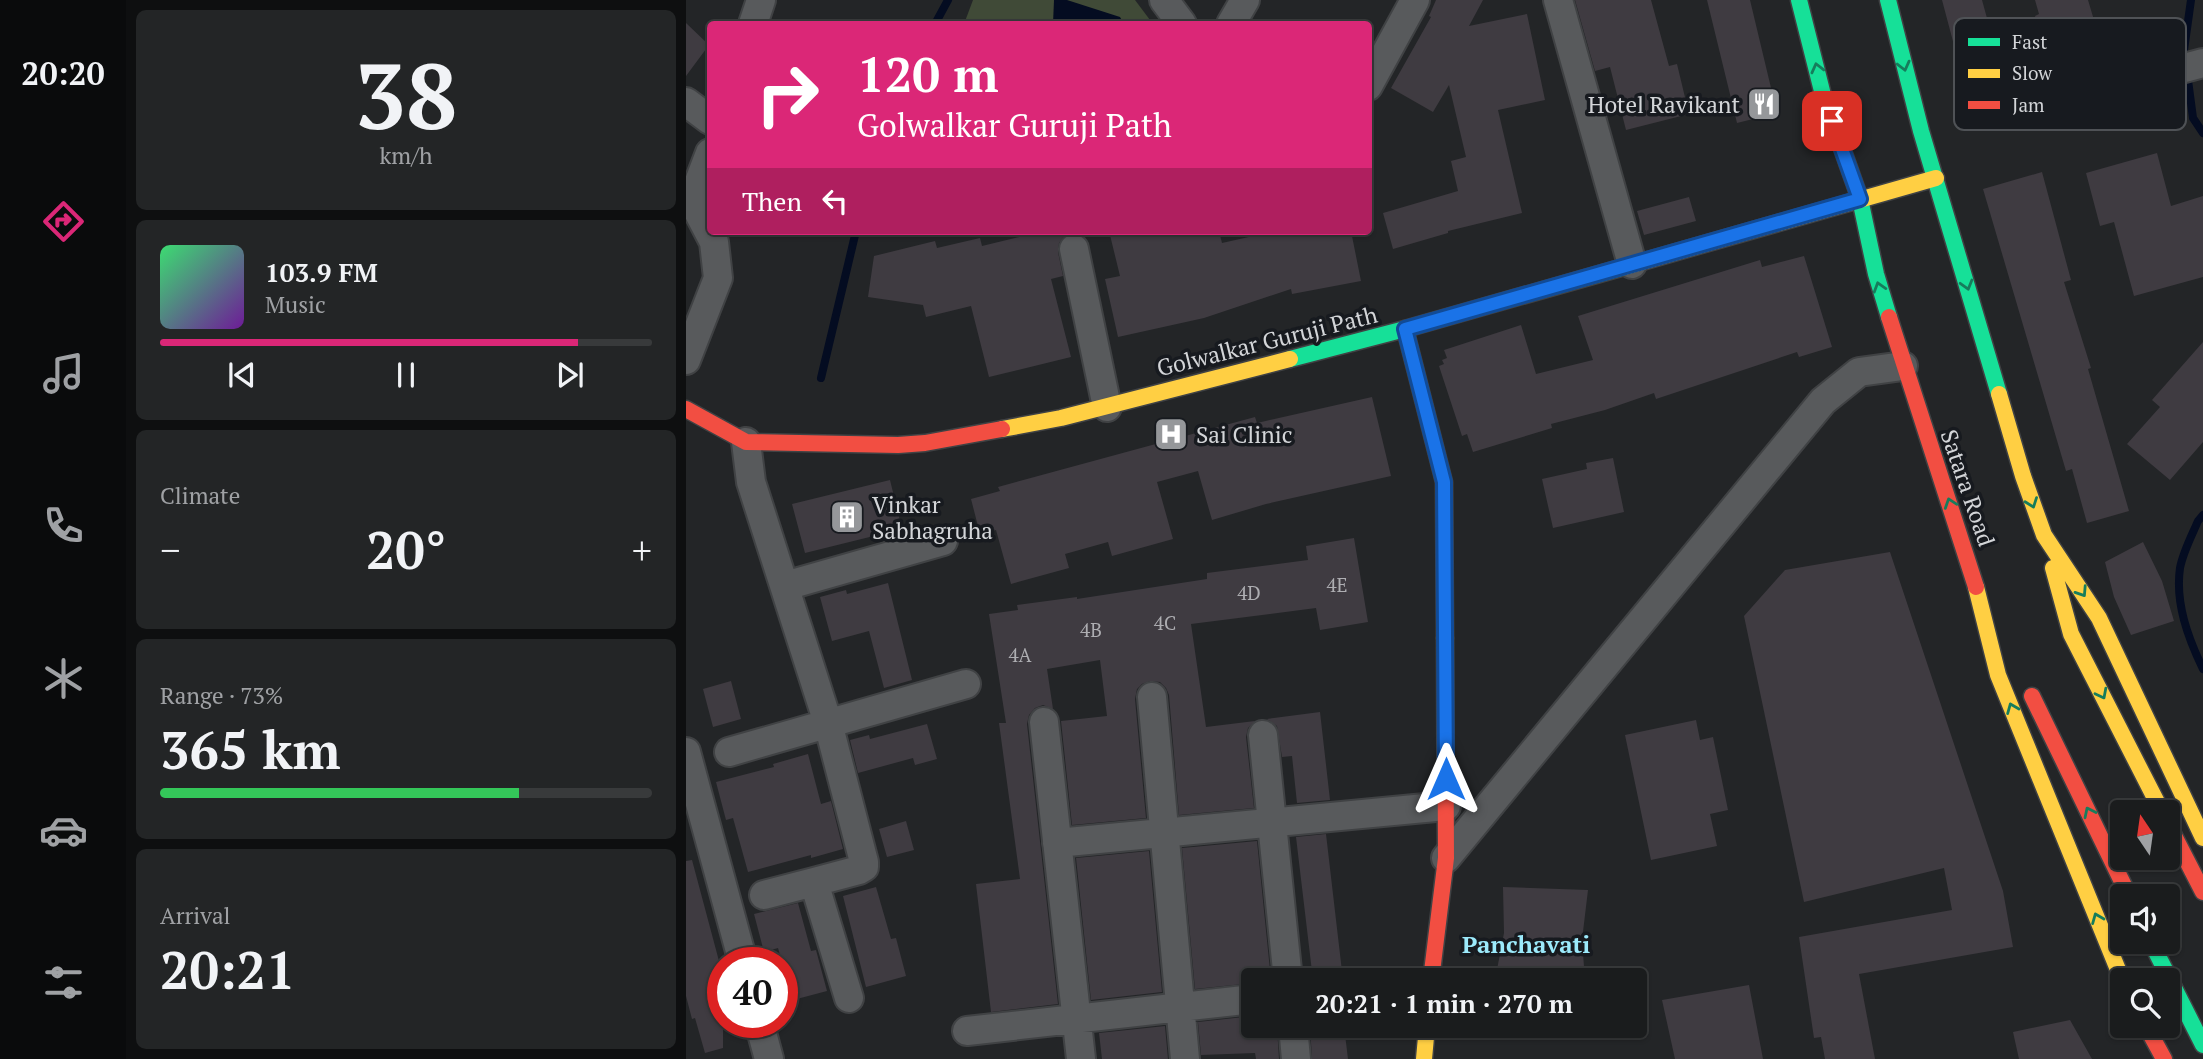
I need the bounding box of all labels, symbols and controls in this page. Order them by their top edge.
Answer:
legend [1954,18,2186,130]
text: Fast [2012,29,2047,54]
text: 38 [355,34,457,155]
text: 120 m [857,41,999,106]
icon: right [742,49,833,140]
text: 20:20 [21,52,105,94]
one-way arrow [1896,60,1910,72]
text: Slow [2012,60,2053,85]
one-way arrow [1811,62,1825,74]
restaurant icon: Hotel Ravikant [1745,85,1783,123]
place label: Hotel Ravikant [1588,89,1740,120]
pin [1802,91,1862,151]
text: Jam [2012,92,2045,117]
icon: arrive [1813,102,1851,140]
text: Golwalkar Guruji Path [857,104,1172,146]
text: km/h [379,140,433,171]
icon: left [816,182,854,220]
text: Then [742,184,802,218]
icon: directions [39,197,88,246]
text: 103.9 FM [265,255,378,289]
one-way arrow [1958,279,1973,291]
one-way arrow [1873,281,1888,293]
text: Music [265,289,326,320]
street label: Golwalkar Guruji Path [1154,298,1381,383]
icon: music [39,349,88,398]
icon: previous [223,356,261,394]
icon: pause [387,356,425,394]
icon: next [551,356,589,394]
hospital icon: Sai Clinic [1152,415,1190,453]
place label: Sai Clinic [1196,419,1292,450]
street label: Satara Road [1934,426,2002,551]
text: Climate [160,480,240,511]
place label: Vinkar Sabhagruha [872,489,993,546]
one-way arrow [2024,496,2038,508]
one-way arrow [1944,497,1958,510]
building icon: Vinkar Sabhagruha [828,498,866,536]
icon: phone [39,501,88,550]
text: 20° [366,515,446,584]
text: − [160,525,180,575]
text: + [632,525,652,575]
house number: 4E [1326,572,1348,597]
house number: 4D [1237,580,1261,605]
one-way arrow [2073,584,2086,597]
house number: 4C [1154,610,1176,635]
house number: 4B [1080,617,1102,642]
house number: 4A [1008,642,1032,667]
icon: climate [39,654,88,703]
text: Range · 73% [160,680,283,711]
one-way arrow [2093,687,2107,700]
one-way arrow [2006,702,2020,714]
text: 365 km [160,715,341,784]
position arrow [1409,742,1483,816]
north arrow [2110,800,2180,870]
map controls [2110,800,2180,1038]
icon: car [39,806,88,855]
one-way arrow [2083,807,2097,819]
button: sound [2110,884,2180,954]
text: Arrival [160,900,231,931]
one-way arrow [2092,913,2106,925]
district label: Panchavati [1462,928,1590,960]
text: 20:21 [160,935,295,1004]
speed limit sign: 40 [707,947,798,1038]
icon: filters [39,958,88,1007]
button: search [2110,968,2180,1038]
text: 20:21 · 1 min · 270 m [1315,986,1573,1020]

